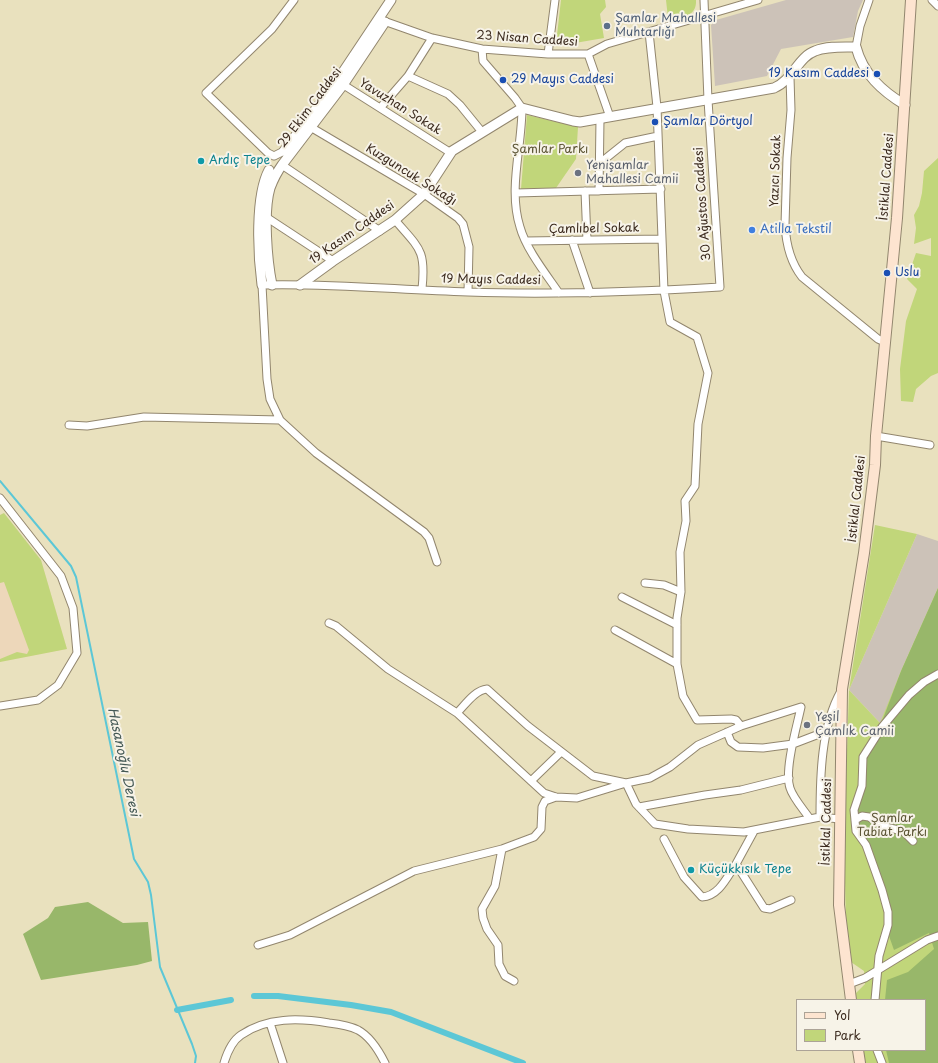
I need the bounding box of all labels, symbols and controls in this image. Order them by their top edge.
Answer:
place label: Şamlar Mahallesi Muhtarlığı [615,12,716,40]
marker: Şamlar Mahallesi Muhtarlığı [602,21,612,31]
street label: 23 Nisan Caddesi [476,28,578,50]
street label: 29 Ekim Caddesi [275,65,345,151]
place label: 19 Kasım Caddesi [768,67,869,81]
marker: 19 Kasım Caddesi [872,69,882,79]
place label: 29 Mayıs Caddesi [511,73,614,87]
marker: 29 Mayıs Caddesi [498,75,508,85]
street label: Yavuzhan Sokak [356,76,444,138]
place label: Şamlar Dörtyol [663,115,753,129]
marker: Şamlar Dörtyol [650,117,660,127]
street label: İstiklal Caddesi [877,133,897,221]
street label: Yazıcı Sokak [768,135,784,207]
street label: Kuzguncuk Sokağı [363,141,459,209]
park label: Şamlar Parkı [512,143,588,157]
street label: 30 Ağustos Caddesi [692,147,714,261]
place label: Ardıç Tepe [209,154,270,168]
marker: Ardıç Tepe [196,156,206,166]
place label: Yenişamlar Mahallesi Camii [586,159,679,187]
marker: Yenişamlar Mahallesi Camii [573,168,583,178]
street label: 19 Kasım Caddesi [307,198,397,268]
street label: Çamlıbel Sokak [549,221,639,237]
place label: Atilla Tekstil [760,223,832,237]
marker: Atilla Tekstil [747,225,757,235]
place label: Uslu [895,266,919,280]
marker: Uslu [882,268,892,278]
street label: 19 Mayıs Caddesi [441,272,541,288]
street label: İstiklal Caddesi [845,455,869,543]
water label: Hasanoğlu Deresi [104,706,142,818]
place label: Yeşil Çamlık Camii [815,711,894,739]
marker: Yeşil Çamlık Camii [802,720,812,730]
street label: İstiklal Caddesi [819,778,835,866]
park label: Şamlar Tabiat Parkı [857,812,927,840]
place label: Küçükkısık Tepe [699,863,791,877]
marker: Küçükkısık Tepe [686,865,696,875]
legend [796,999,926,1051]
text: Yol [834,1006,850,1024]
text: Park [834,1026,861,1044]

